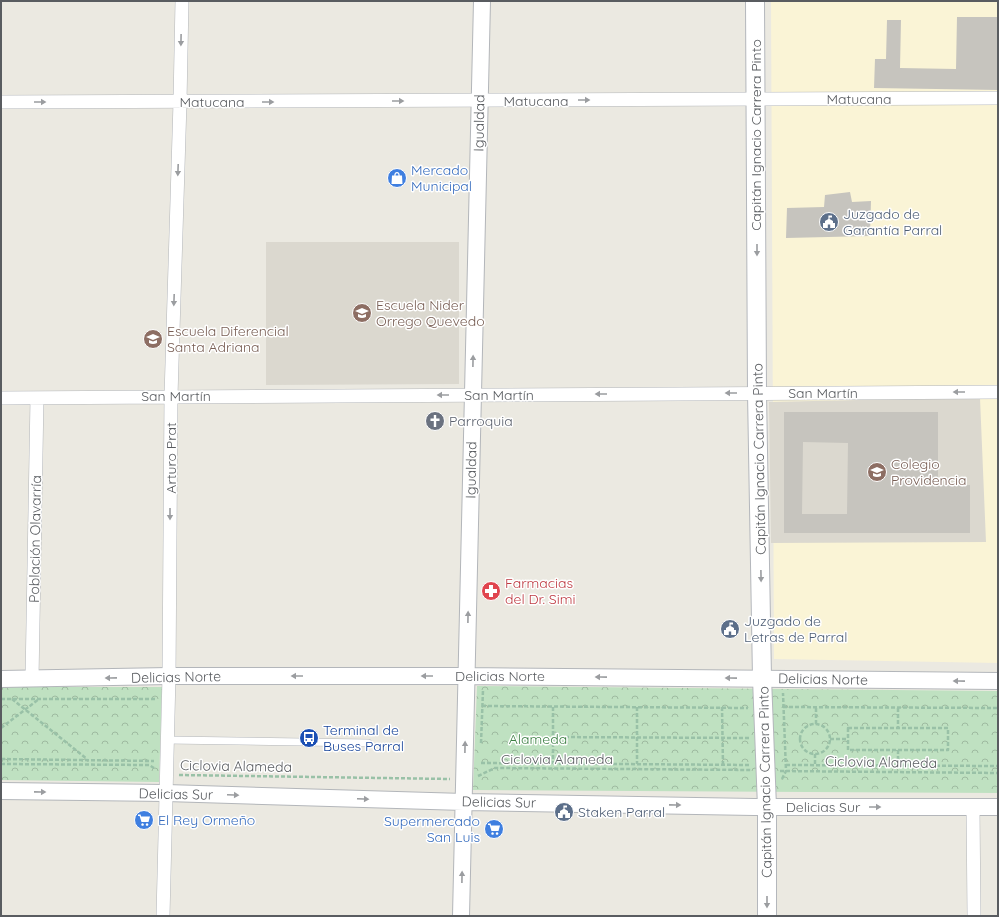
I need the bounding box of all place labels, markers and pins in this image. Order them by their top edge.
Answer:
place label: Mercado Municipal [411,161,472,195]
shop icon: Mercado Municipal [386,167,408,189]
place label: Juzgado de Garantía Parral [843,205,942,239]
public building icon: Juzgado de Garantía Parral [818,211,840,233]
place label: Escuela Nider Orrego Quevedo [376,296,485,330]
school or university icon: Escuela Nider Orrego Quevedo [351,302,373,324]
place label: Escuela Diferencial Santa Adriana [167,322,289,356]
school or university icon: Escuela Diferencial Santa Adriana [142,328,164,350]
church icon: Parroquia [424,410,446,432]
place label: Parroquia [449,412,513,430]
place label: Colegio Providencia [891,455,966,489]
school or university icon: Colegio Providencia [866,461,888,483]
place label: Farmacias del Dr. Simi [505,574,575,608]
pharmacy icon: Farmacias del Dr. Simi [480,580,502,602]
place label: Juzgado de Letras de Parral [744,612,848,646]
public building icon: Juzgado de Letras de Parral [719,618,741,640]
place label: Terminal de Buses Parral [323,721,404,755]
bus stop icon: Terminal de Buses Parral [298,727,320,749]
public building icon: Staken Parral [553,801,575,823]
place label: Staken Parral [578,803,665,821]
supermarket icon: El Rey Ormeño [133,809,155,831]
place label: El Rey Ormeño [158,811,255,829]
place label: Supermercado San Luis [384,812,480,846]
supermarket icon: Supermercado San Luis [483,818,505,840]

